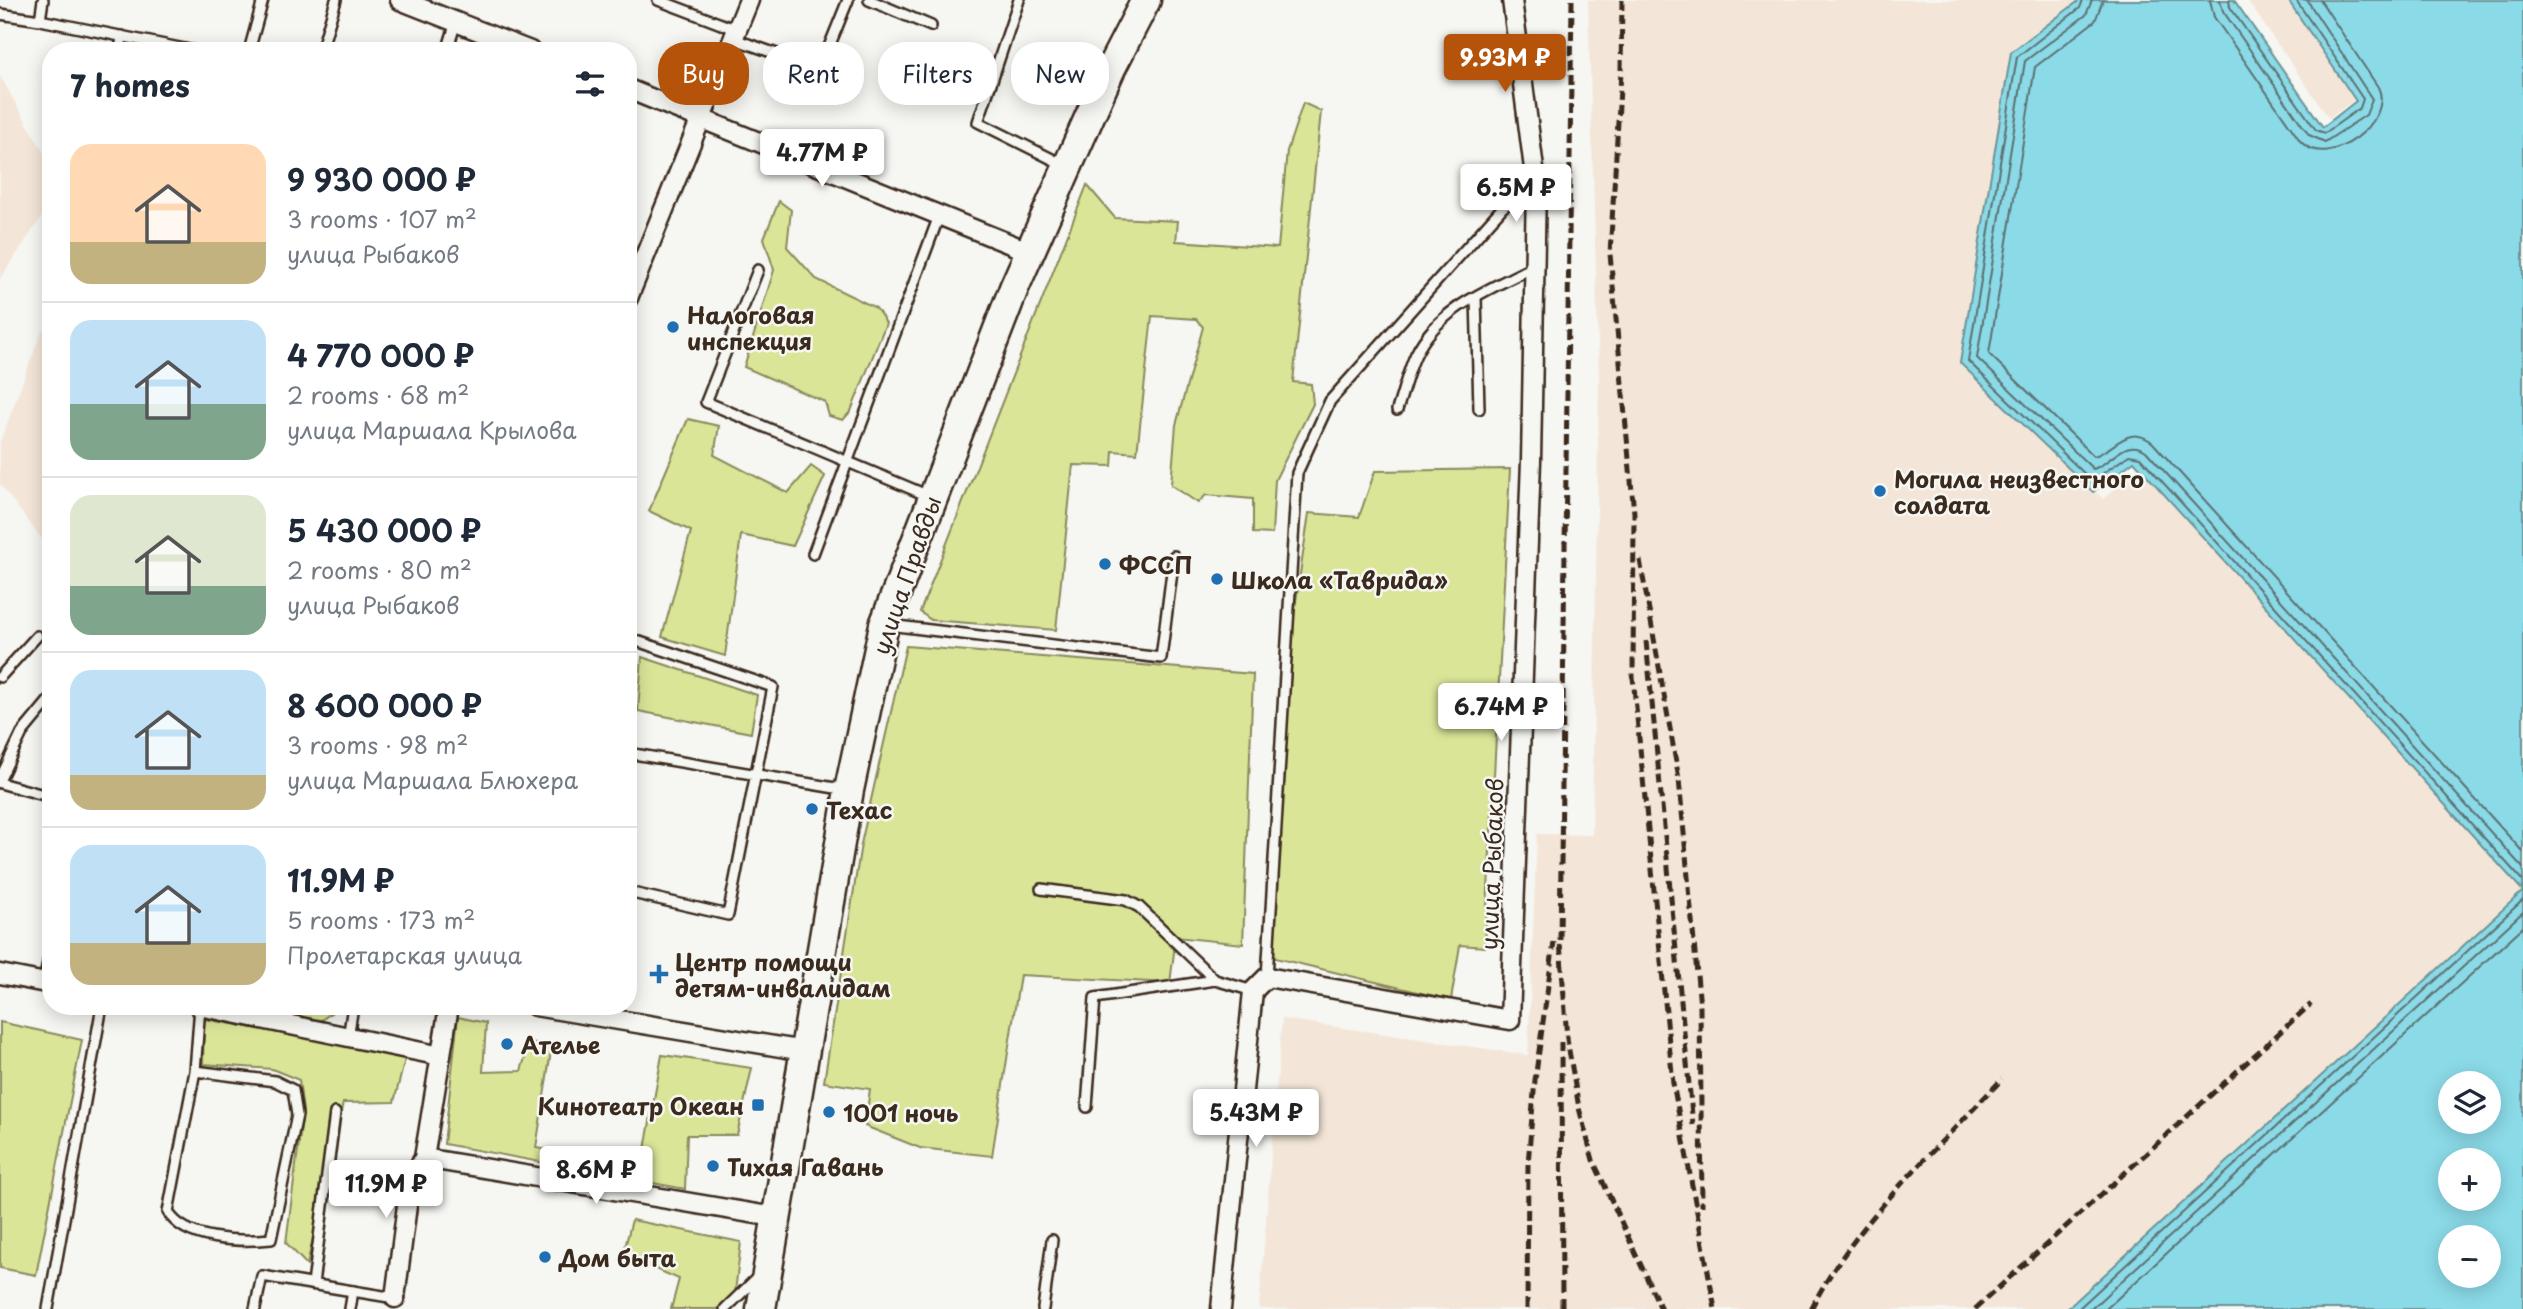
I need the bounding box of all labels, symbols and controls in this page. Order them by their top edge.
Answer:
pin: 9.93M ₽ [1440,34,1570,94]
text: 9.93M ₽ [1460,39,1550,74]
chip: Buy [658,42,749,105]
chip: Rent [763,42,864,105]
chip: Filters [878,42,997,105]
chip: New [1011,42,1109,105]
text: 7 homes [70,62,190,107]
icon: filters [571,65,609,103]
pin: 4.77M ₽ [757,130,887,189]
text: 4.77M ₽ [776,134,868,169]
text: 9 930 000 ₽ [287,156,476,201]
pin: 6.5M ₽ [1459,164,1573,224]
text: 6.5M ₽ [1476,169,1556,204]
icon: home [126,172,210,256]
text: 3 rooms · 107 m² [287,201,477,236]
text: улица Рыбаков [287,236,459,271]
place label: Налоговая инспекция [687,297,815,358]
marker: Налоговая инспекция [665,319,681,335]
text: 4 770 000 ₽ [287,332,474,377]
icon: home [126,348,210,432]
text: 2 rooms · 68 m² [287,377,469,412]
text: улица Маршала Крылова [287,412,576,447]
place label: Могила неизвестного солдата [1894,461,2144,522]
marker: Могила неизвестного солдата [1872,483,1888,499]
street label: улица Правды [862,491,950,659]
text: 5 430 000 ₽ [287,507,481,552]
icon: home [126,523,210,607]
place label: ФССП [1119,547,1193,582]
text: 2 rooms · 80 m² [287,552,472,587]
marker: ФССП [1097,556,1113,572]
place label: Школа «Таврида» [1231,562,1448,597]
marker: Школа «Таврида» [1209,571,1225,587]
text: улица Рыбаков [287,587,459,622]
text: 8 600 000 ₽ [287,682,482,727]
pin: 6.74M ₽ [1436,684,1566,743]
text: 6.74M ₽ [1454,688,1548,723]
icon: home [126,698,210,782]
text: 3 rooms · 98 m² [287,727,468,762]
text: улица Маршала Блюхера [287,762,578,797]
street label: улица Рыбаков [1471,777,1511,951]
place label: Техас [826,792,892,827]
marker: Техас [804,801,820,817]
text: 11.9M ₽ [287,857,394,902]
icon: home [126,873,210,957]
text: 5 rooms · 173 m² [287,902,475,937]
text: Пролетарская улица [287,937,522,972]
place label: Центр помощи детям-инвалидам [675,944,891,1005]
marker: Центр помощи детям-инвалидам [649,964,669,984]
place label: Ателье [521,1027,601,1062]
marker: Ателье [499,1036,515,1052]
map controls [2438,1071,2501,1288]
button: layers [2438,1071,2501,1134]
place label: Кинотеатр Океан [537,1088,744,1123]
pin: 5.43M ₽ [1191,1090,1321,1149]
text: 5.43M ₽ [1209,1094,1303,1129]
place label: 1001 ночь [843,1095,959,1130]
marker: Кинотеатр Океан [750,1097,766,1113]
marker: 1001 ночь [821,1104,837,1120]
pin: 8.6M ₽ [539,1146,653,1206]
button: + [2438,1148,2501,1211]
place label: Тихая Гавань [727,1149,884,1184]
text: 8.6M ₽ [556,1151,636,1186]
marker: Тихая Гавань [705,1158,721,1174]
pin: 11.9M ₽ [321,1160,451,1220]
text: 11.9M ₽ [345,1165,427,1200]
button: − [2438,1225,2501,1288]
place label: Дом быта [558,1240,677,1275]
marker: Дом быта [537,1249,553,1265]

